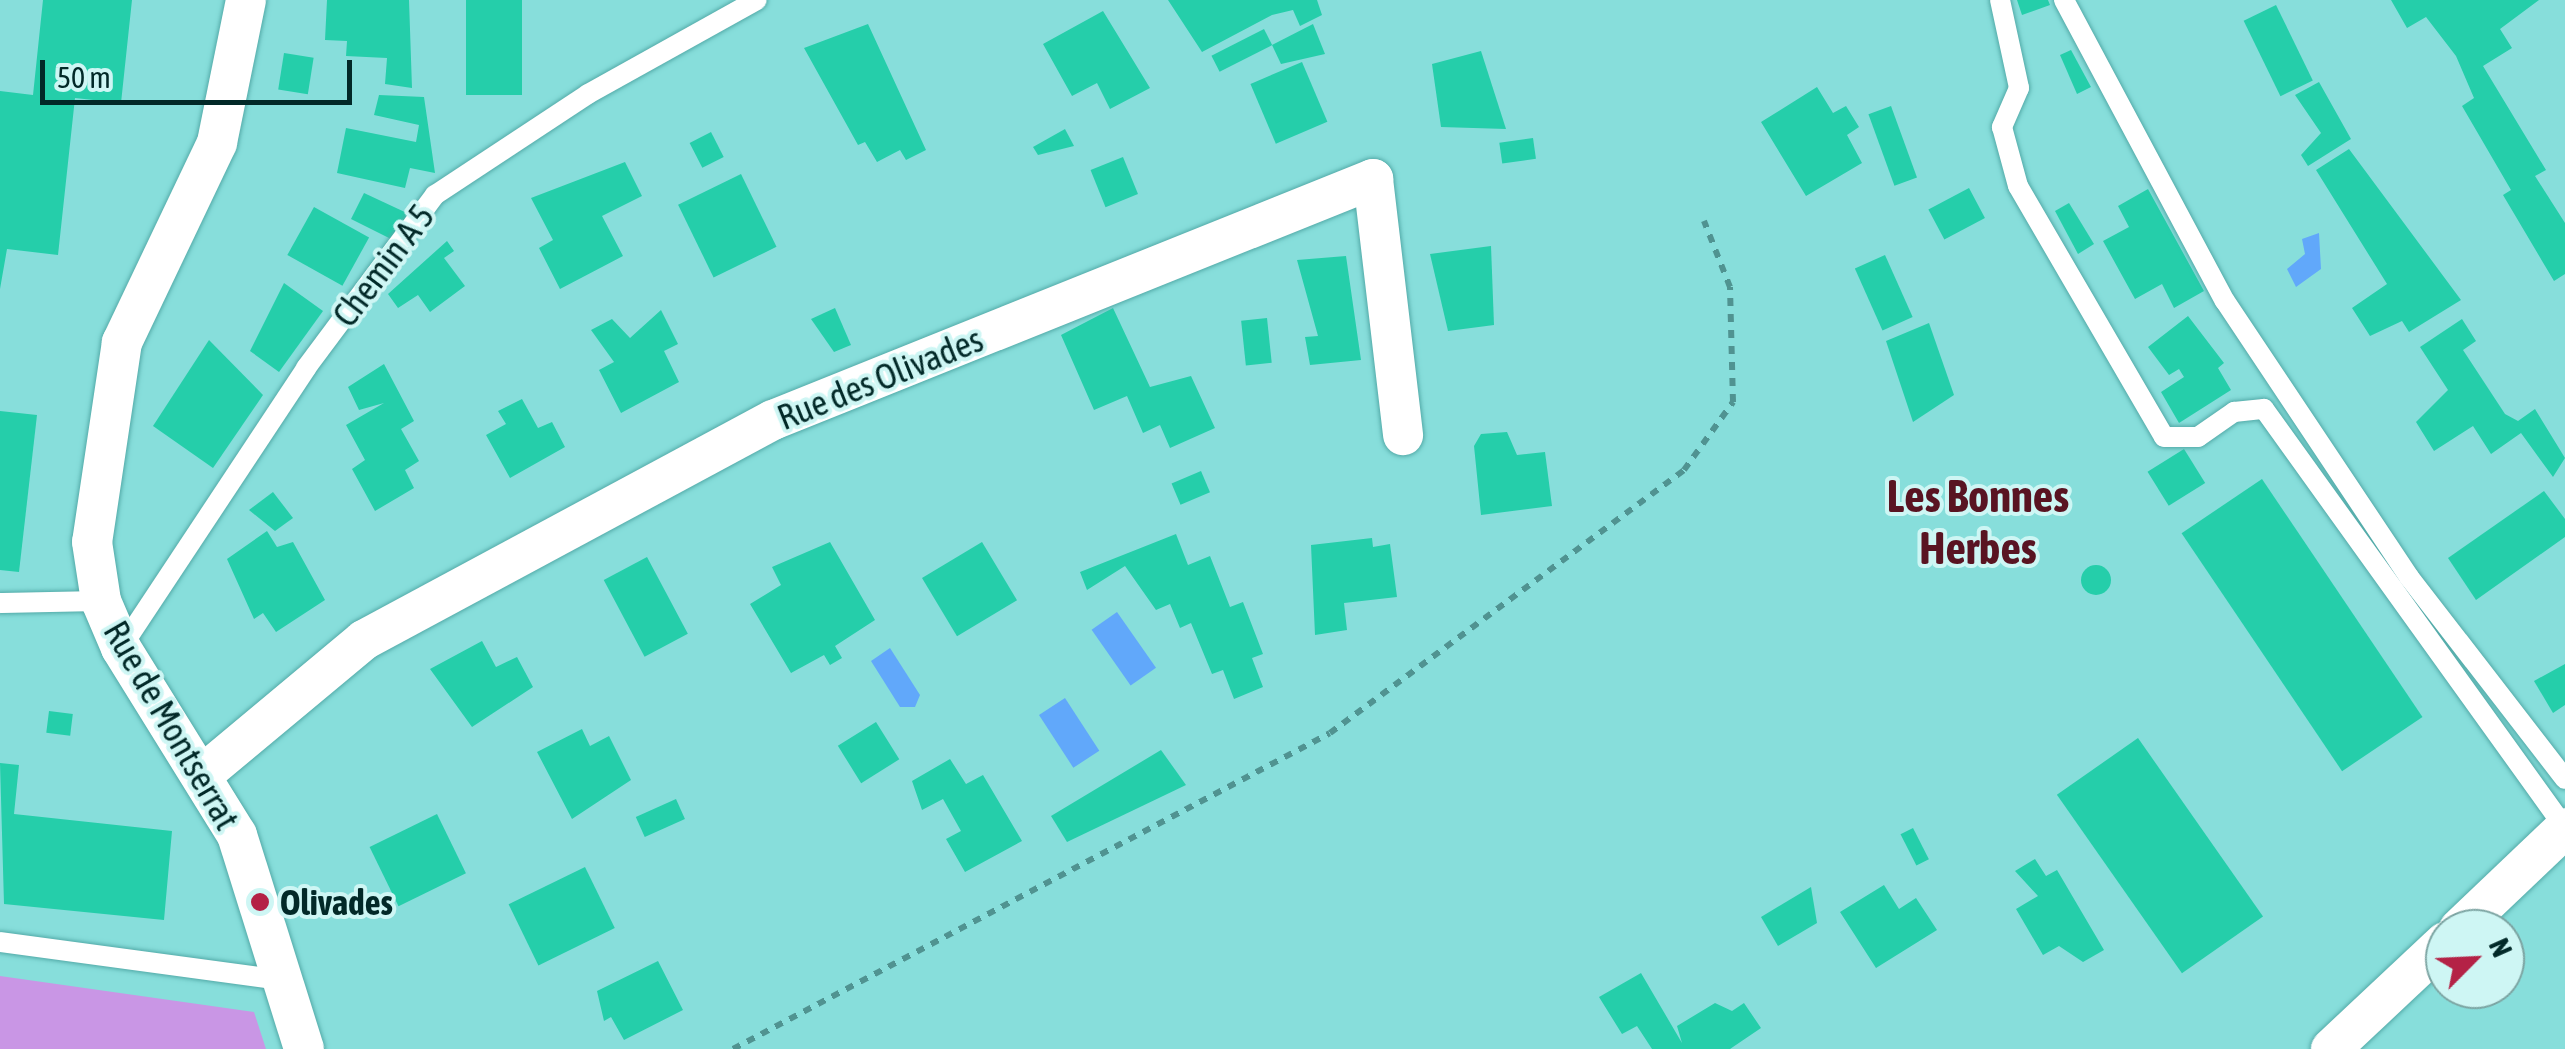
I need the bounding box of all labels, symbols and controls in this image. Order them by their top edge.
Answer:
scale bar [45,40,358,102]
text: 50 m [57,60,111,94]
street label: Chemin A 5 [323,196,443,334]
street label: Rue des Olivades [771,318,989,438]
district label: Les Bonnes Herbes [1887,470,2069,576]
street label: Rue de Montserrat [95,613,249,837]
place label: Olivades [280,881,393,923]
marker: Olivades [249,891,271,913]
north arrow [2425,909,2525,1009]
text: N [2483,934,2519,962]

